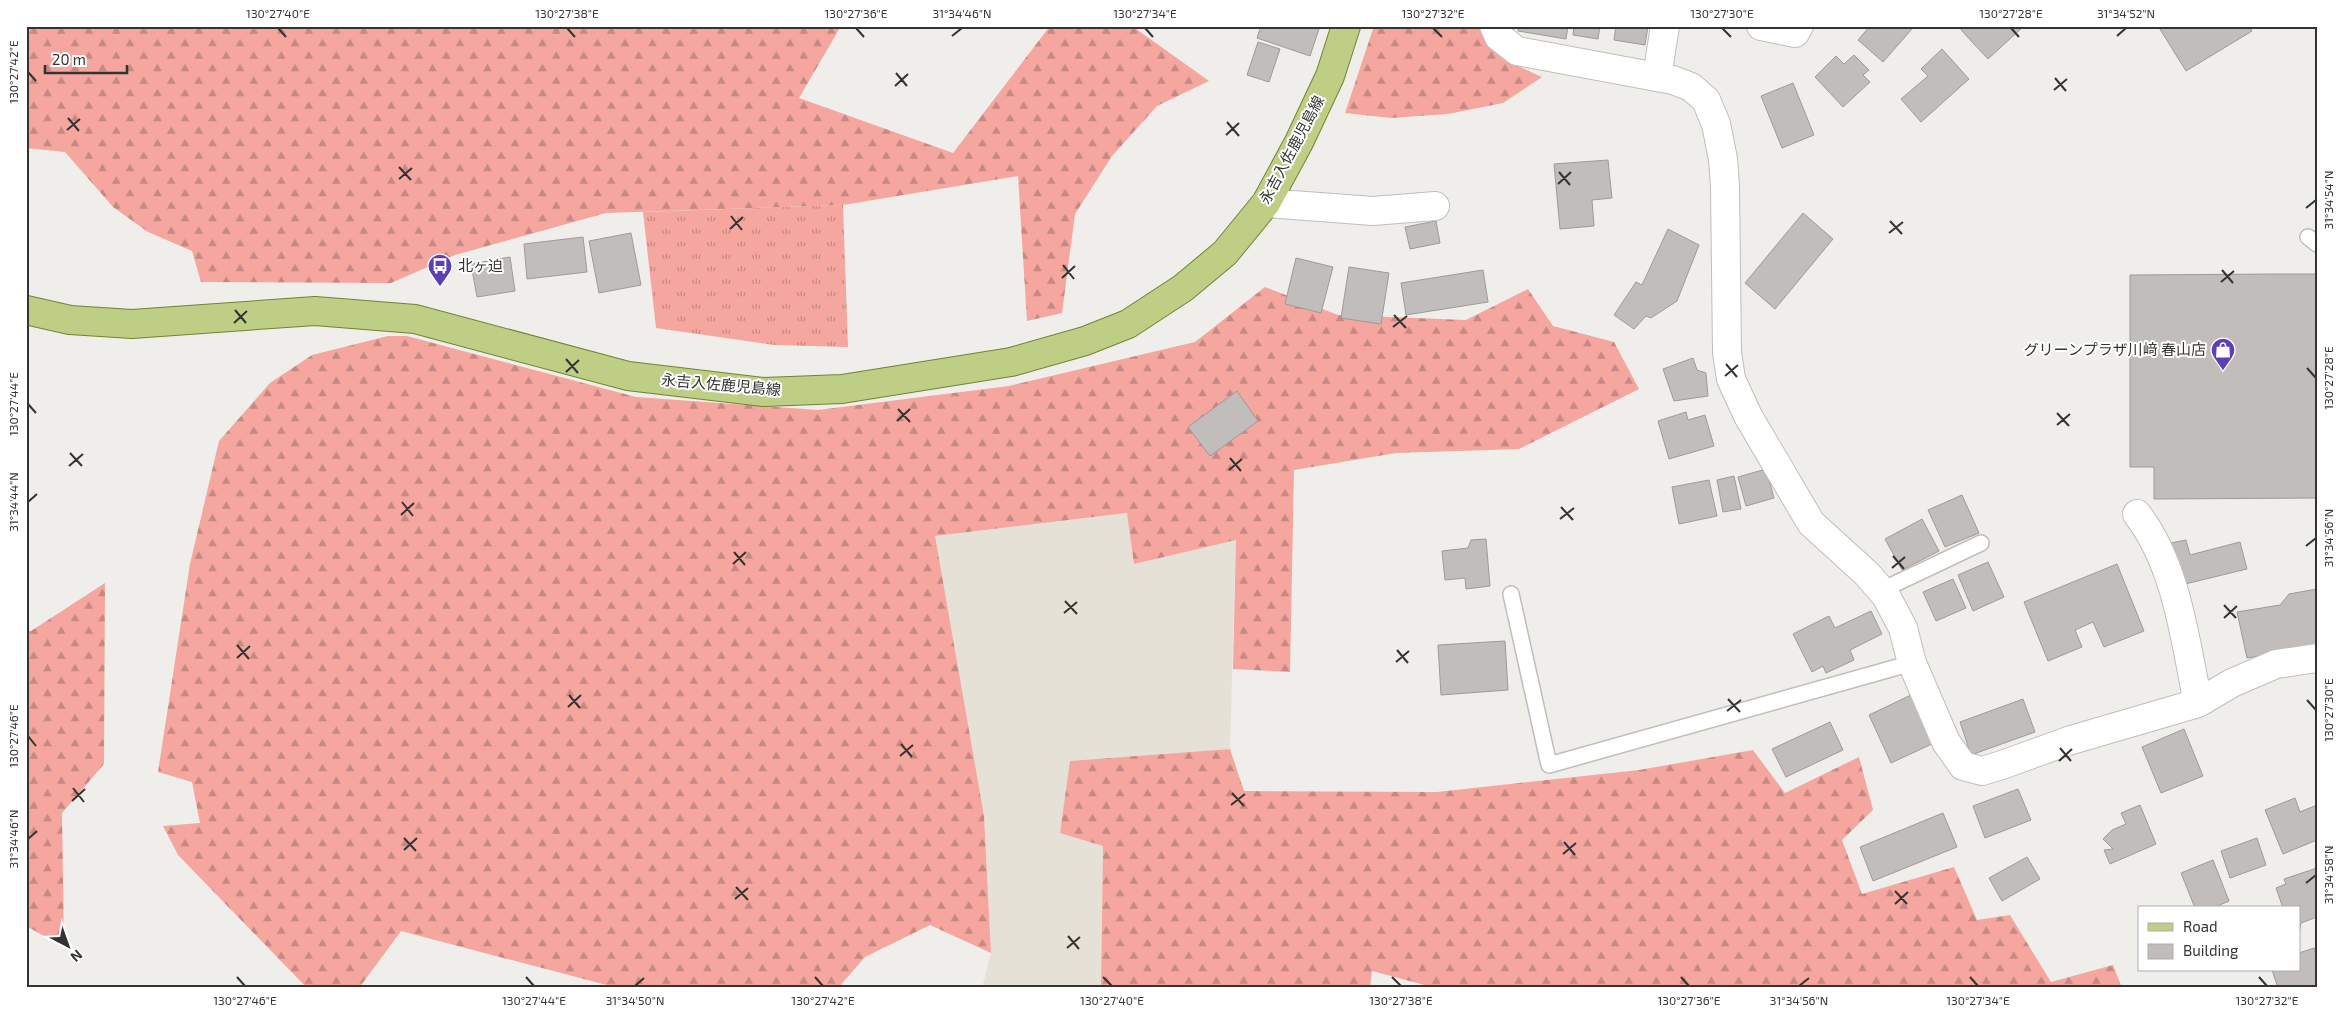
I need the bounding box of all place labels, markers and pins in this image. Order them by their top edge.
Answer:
bus stop icon: 北ヶ迫 [427,253,453,287]
place label: 北ヶ迫 [458,256,503,274]
shop icon: グリーンプラザ川﨑 春山店 [2210,337,2236,371]
place label: グリーンプラザ川﨑 春山店 [2024,340,2206,358]

